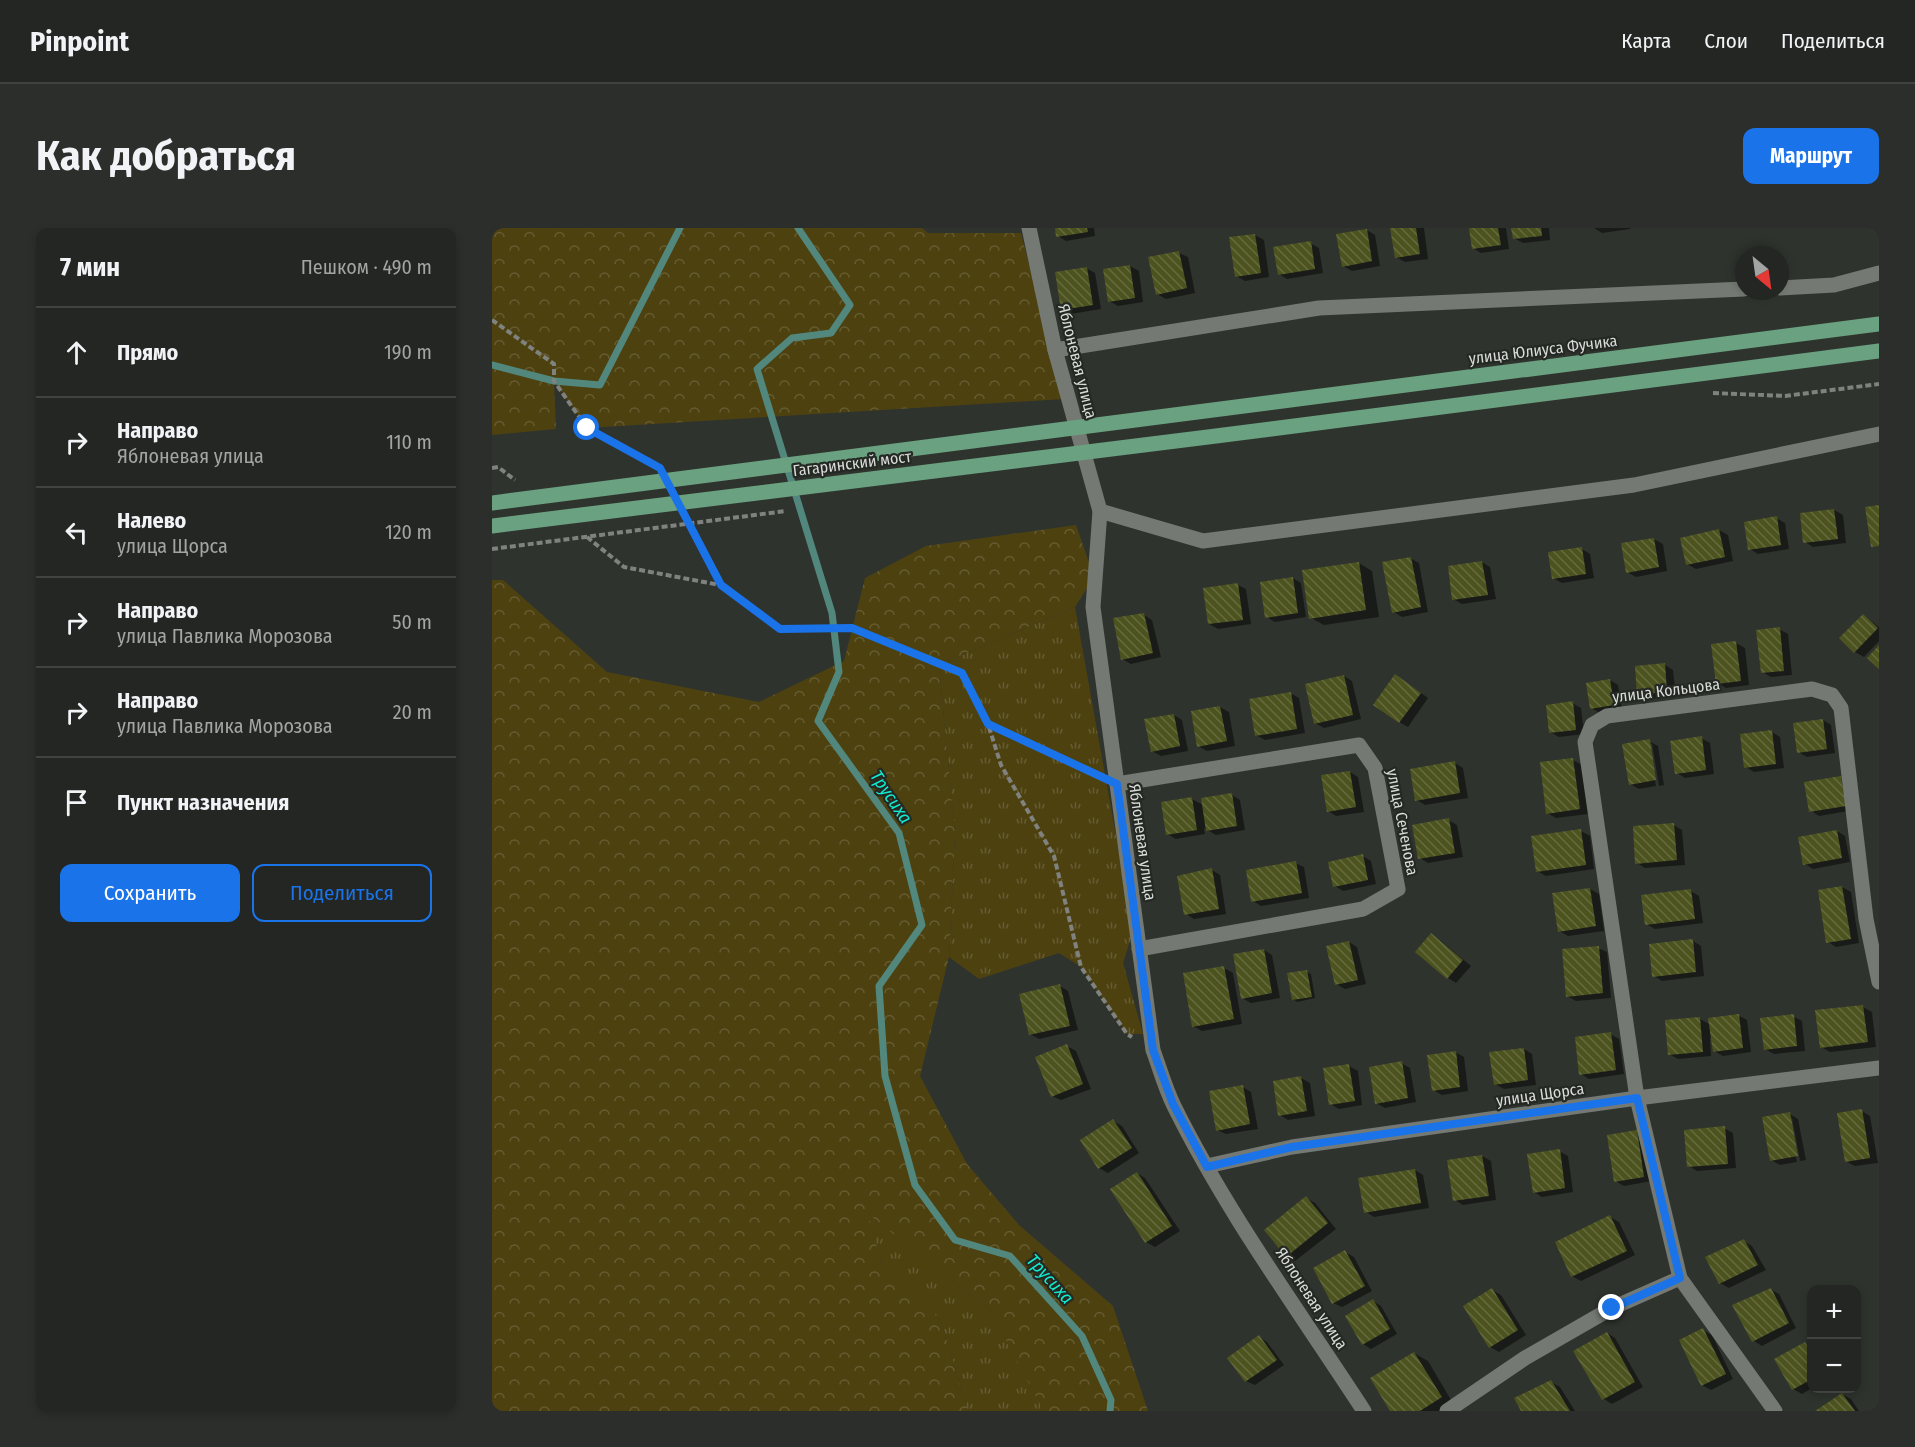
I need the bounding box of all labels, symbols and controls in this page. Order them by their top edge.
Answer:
text: Pinpoint [30,25,129,58]
text: Карта [1621,28,1671,54]
text: Слои [1704,28,1748,54]
text: Поделиться [1781,28,1885,54]
button: Маршрут [1743,128,1879,184]
text: Как добраться [36,131,296,181]
north arrow [1735,246,1789,300]
text: 7 мин [60,252,120,283]
text: Пешком · 490 m [301,255,432,279]
street label: Яблоневая улица [1054,302,1101,421]
street label: улица Юлиуса Фучика [1468,331,1619,368]
icon: ahead [60,336,93,369]
text: Прямо [117,339,178,366]
text: 190 m [384,340,432,364]
route start [573,414,599,440]
text: Направо [117,417,198,444]
icon: right [60,426,93,459]
text: 110 m [386,430,432,454]
text: Яблоневая улица [117,444,264,468]
street label: Гагаринский мост [792,447,913,480]
text: Налево [117,507,186,534]
icon: left [60,516,93,549]
text: 120 m [385,520,432,544]
text: улица Щорса [117,534,228,558]
text: Направо [117,597,198,624]
icon: right [60,606,93,639]
text: 50 m [392,610,432,634]
text: улица Павлика Морозова [117,624,333,648]
street label: улица Кольцова [1611,674,1721,707]
text: Направо [117,687,198,714]
icon: right [60,696,93,729]
text: 20 m [393,700,432,724]
text: улица Павлика Морозова [117,714,333,738]
water label: Трусиха [865,766,917,828]
street label: улица Сеченова [1383,767,1422,877]
street label: Яблоневая улица [1125,783,1160,902]
icon: arrive [60,786,93,819]
text: Пункт назначения [117,789,289,816]
button: Сохранить [60,864,240,922]
button: Поделиться [252,864,432,922]
street label: улица Щорса [1495,1079,1585,1110]
street label: Яблоневая улица [1272,1244,1352,1353]
water label: Трусиха [1022,1250,1078,1308]
map controls [1807,1285,1861,1393]
button: + [1807,1285,1861,1339]
route end [1598,1294,1624,1320]
button: − [1807,1339,1861,1393]

